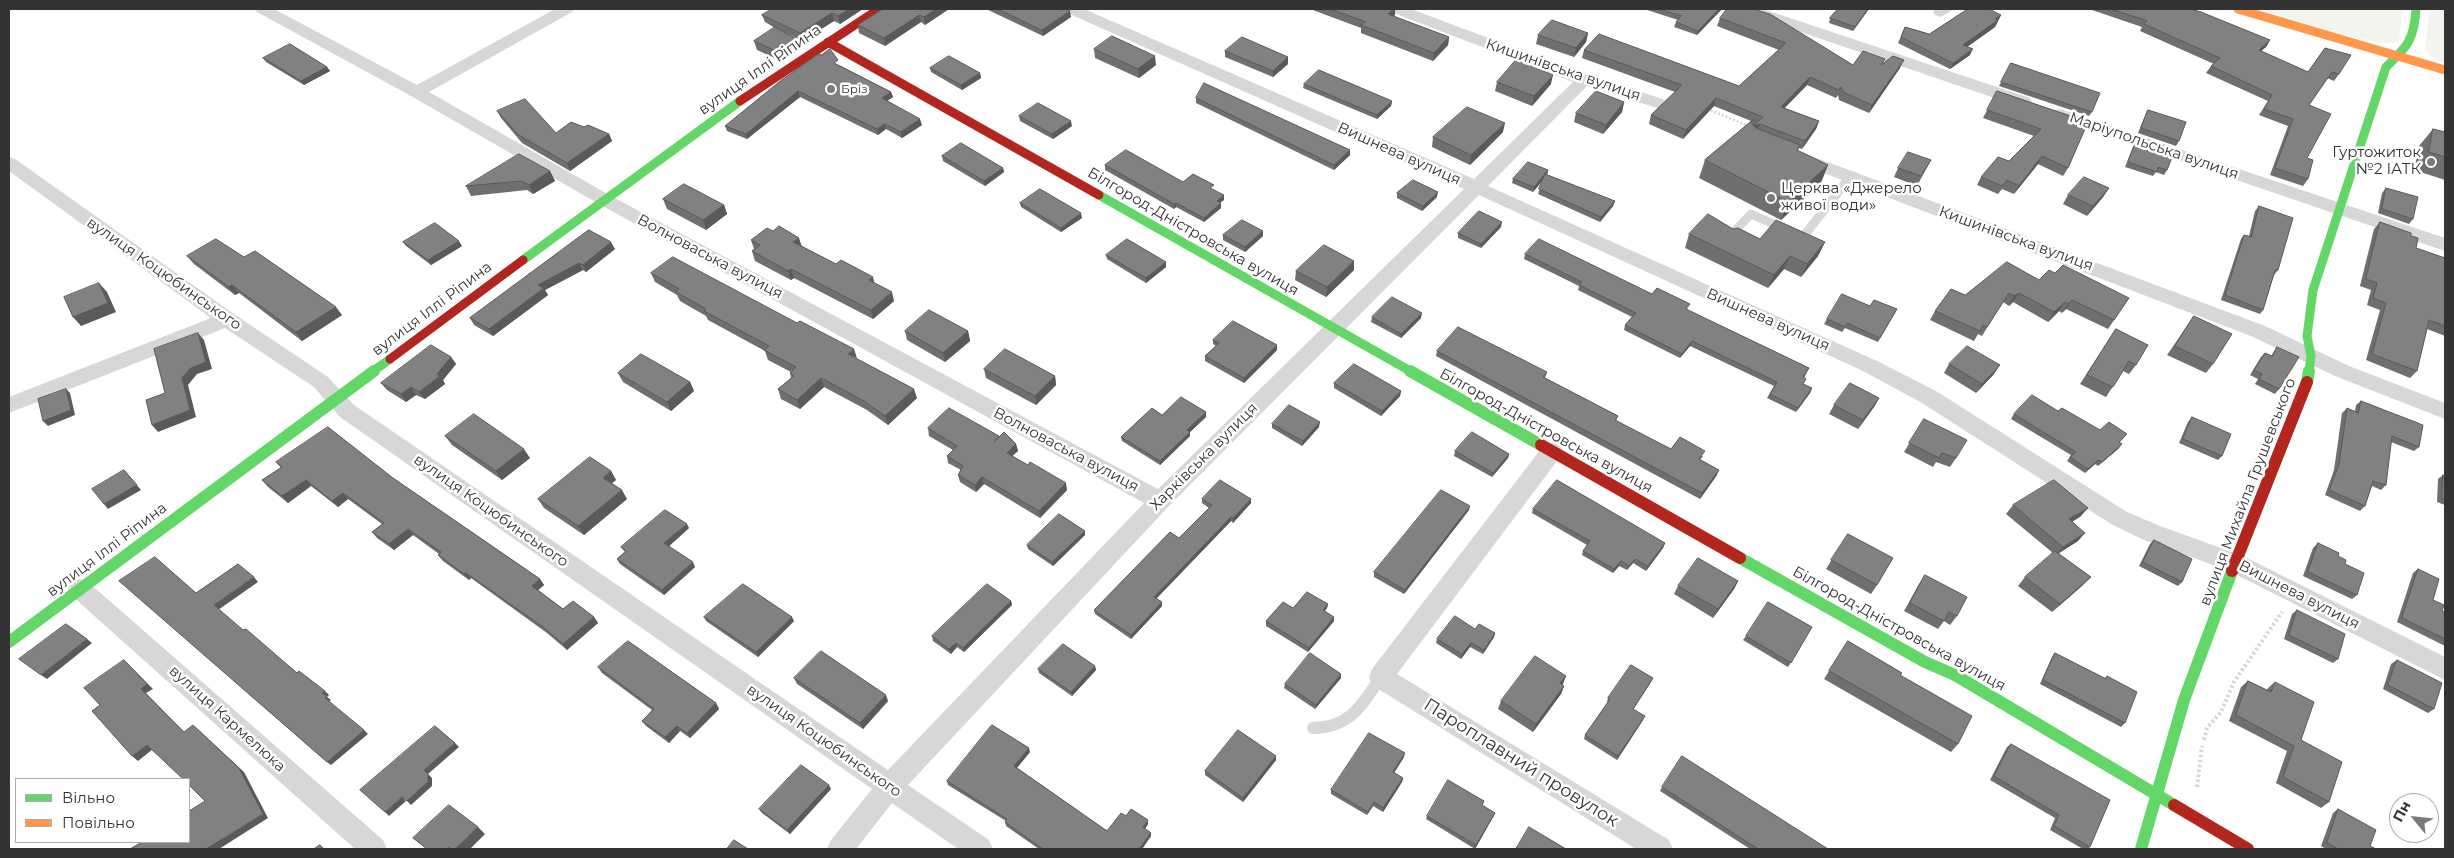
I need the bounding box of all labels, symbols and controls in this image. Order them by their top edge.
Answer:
street label: вулиця Іллі Ріпина [695,21,825,119]
street label: Кишинівська вулиця [1483,35,1643,105]
place label: Бріз [841,82,868,96]
marker: Бріз [825,83,837,95]
street label: Маріупольська вулиця [2067,109,2241,183]
street label: Вишнева вулиця [1335,119,1463,189]
place label: Гуртожиток №2 ІАТК [2332,144,2421,179]
marker: Гуртожиток №2 ІАТК [2425,156,2437,168]
street label: Білгород-Дністровська вулиця [1084,164,1302,300]
place label: Церква «Джерело живої води» [1781,180,1922,215]
marker: Церква «Джерело живої води» [1765,192,1777,204]
street label: Кишинівська вулиця [1936,203,2096,275]
street label: Волноваська вулиця [634,211,786,303]
street label: вулиця Коцюбинського [83,214,245,334]
street label: вулиця Іллі Ріпина [368,258,496,360]
street label: Вишнева вулиця [1704,285,1832,355]
street label: Білгород-Дністровська вулиця [1436,365,1656,497]
street label: вулиця Михайла Грушевського [2196,376,2300,608]
street label: Харківська вулиця [1146,399,1262,515]
street label: Волноваська вулиця [990,404,1142,496]
street label: вулиця Коцюбинського [410,451,572,571]
street label: вулиця Іллі Ріпина [43,499,171,601]
street label: Вишнева вулиця [2236,557,2362,633]
street label: Білгород-Дністровська вулиця [1789,563,2009,695]
street label: вулиця Кармелюка [165,662,289,776]
street label: вулиця Коцюбинського [743,681,905,801]
street label: Пароплавний провулок [1420,694,1622,832]
legend [15,778,190,843]
text: Вільно [62,788,115,807]
north arrow [2389,793,2439,843]
text: Пн [2389,798,2415,825]
text: Повільно [62,813,135,832]

